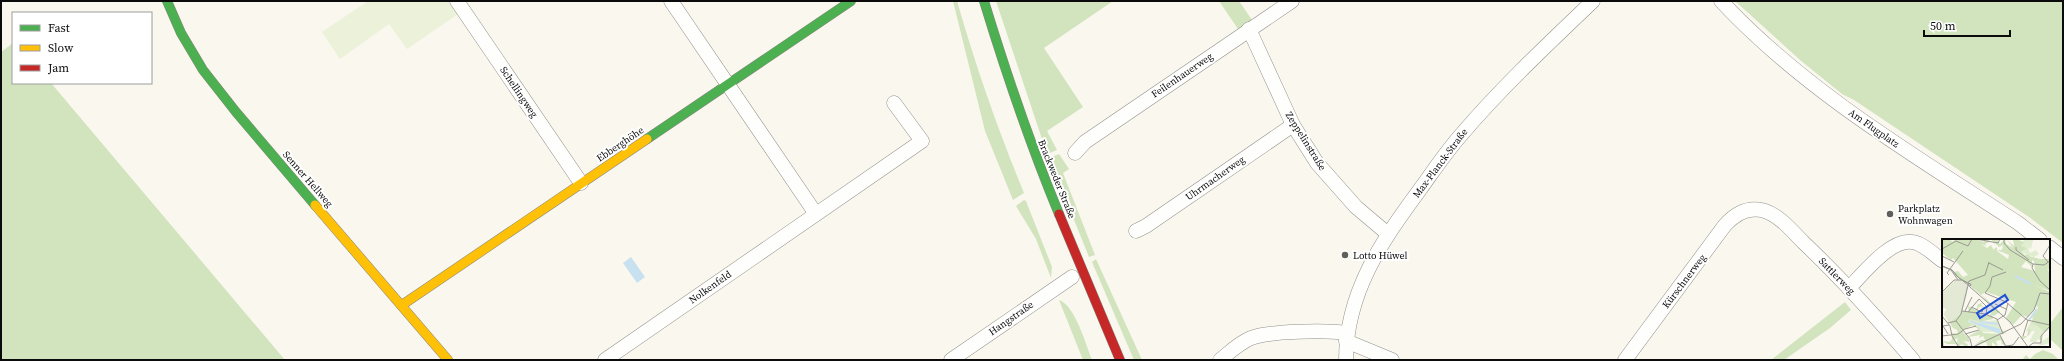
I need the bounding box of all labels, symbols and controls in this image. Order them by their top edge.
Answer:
legend [12,12,152,84]
scale bar [1924,12,2010,38]
text: 50 m [1930,18,1956,34]
text: Fast [48,20,70,36]
text: Slow [48,40,74,56]
street label: Feilenhauerweg [1149,50,1215,100]
text: Jam [47,60,69,76]
street label: Schellingweg [497,64,541,120]
street label: Am Flugplatz [1846,106,1902,151]
street label: Zeppelinstraße [1283,109,1329,173]
street label: Ebberghöhe [594,123,646,165]
street label: Max-Planck-Straße [1410,126,1470,200]
street label: Brackweder Straße [1035,138,1079,220]
street label: Senner Hellweg [280,148,336,210]
street label: Uhrmacherweg [1183,153,1247,203]
place label: Parkplatz Wohnwagen [1898,202,1953,227]
marker: Parkplatz Wohnwagen [1885,209,1895,219]
inset map [1942,239,2050,347]
place label: Lotto Hüwel [1353,249,1408,262]
marker: Lotto Hüwel [1340,250,1350,260]
street label: Kürschnerweg [1659,251,1709,311]
street label: Sattlerweg [1816,255,1858,297]
street label: Nolkenfeld [686,267,734,306]
street label: Hangstraße [986,298,1036,338]

